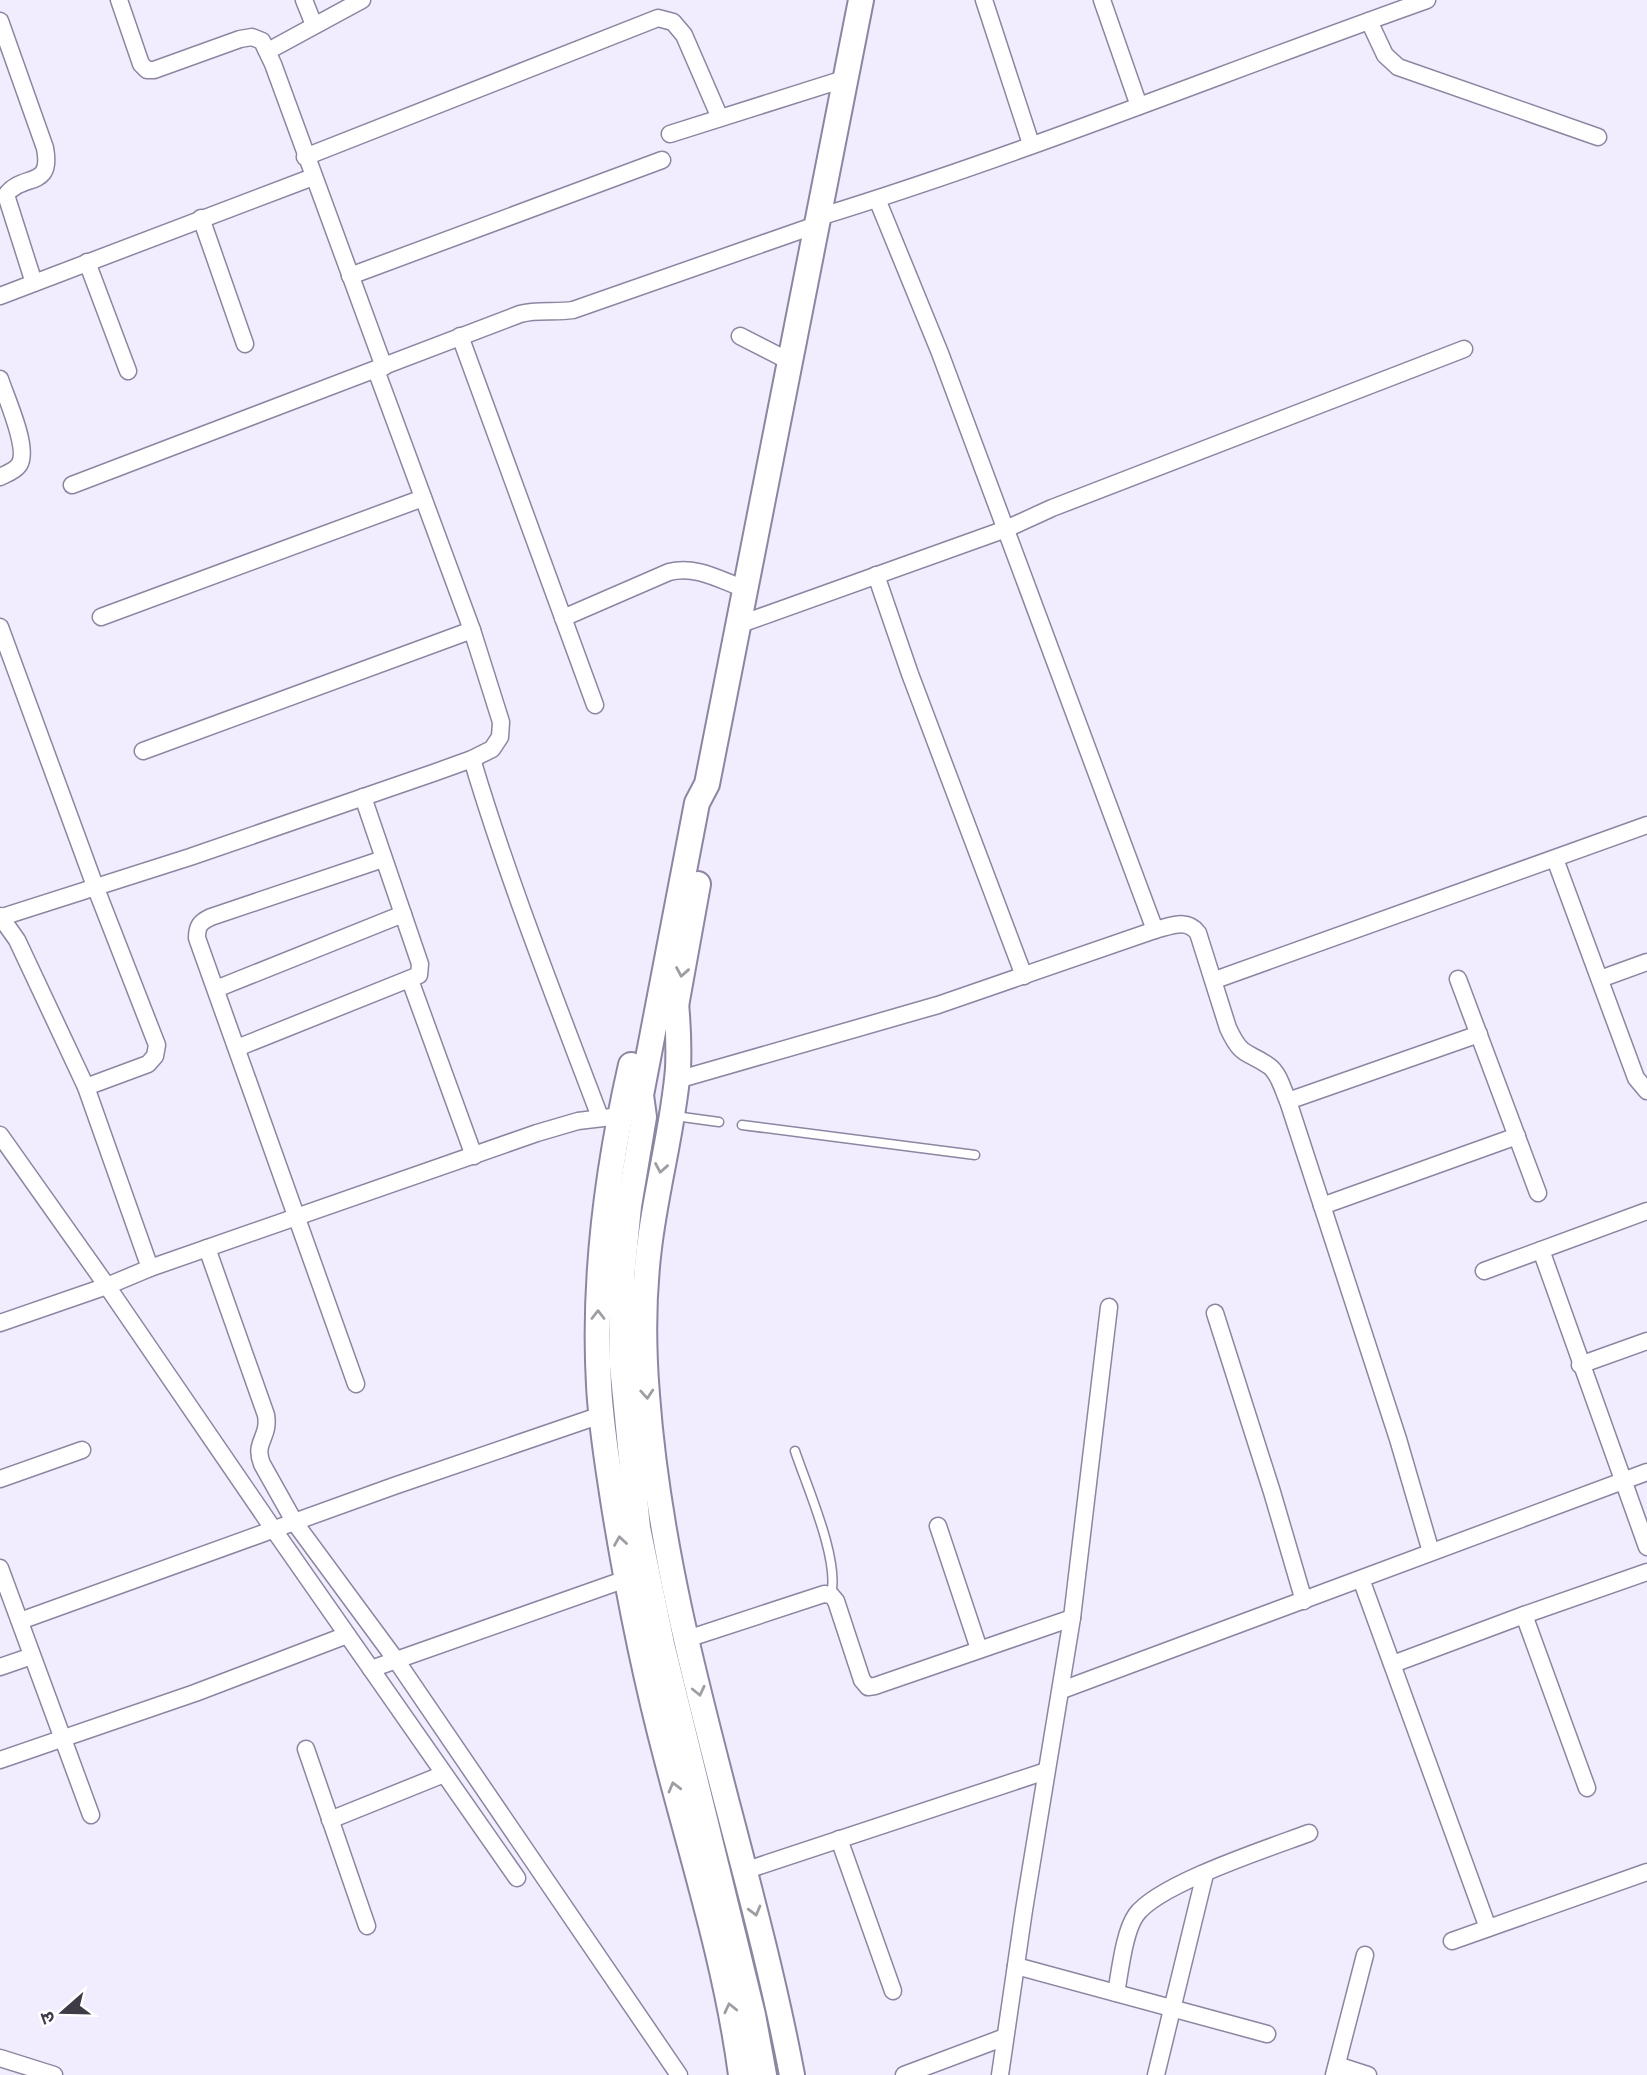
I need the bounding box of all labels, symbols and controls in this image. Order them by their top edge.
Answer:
one-way arrow [675,966,690,978]
one-way arrow [655,1162,670,1174]
one-way arrow [590,1309,606,1320]
one-way arrow [639,1389,654,1400]
one-way arrow [613,1535,628,1547]
one-way arrow [690,1684,705,1696]
one-way arrow [668,1781,683,1793]
one-way arrow [747,1905,761,1917]
north arrow [28,1977,98,2047]
one-way arrow [724,2002,738,2014]
text: उ [33,2007,61,2027]

